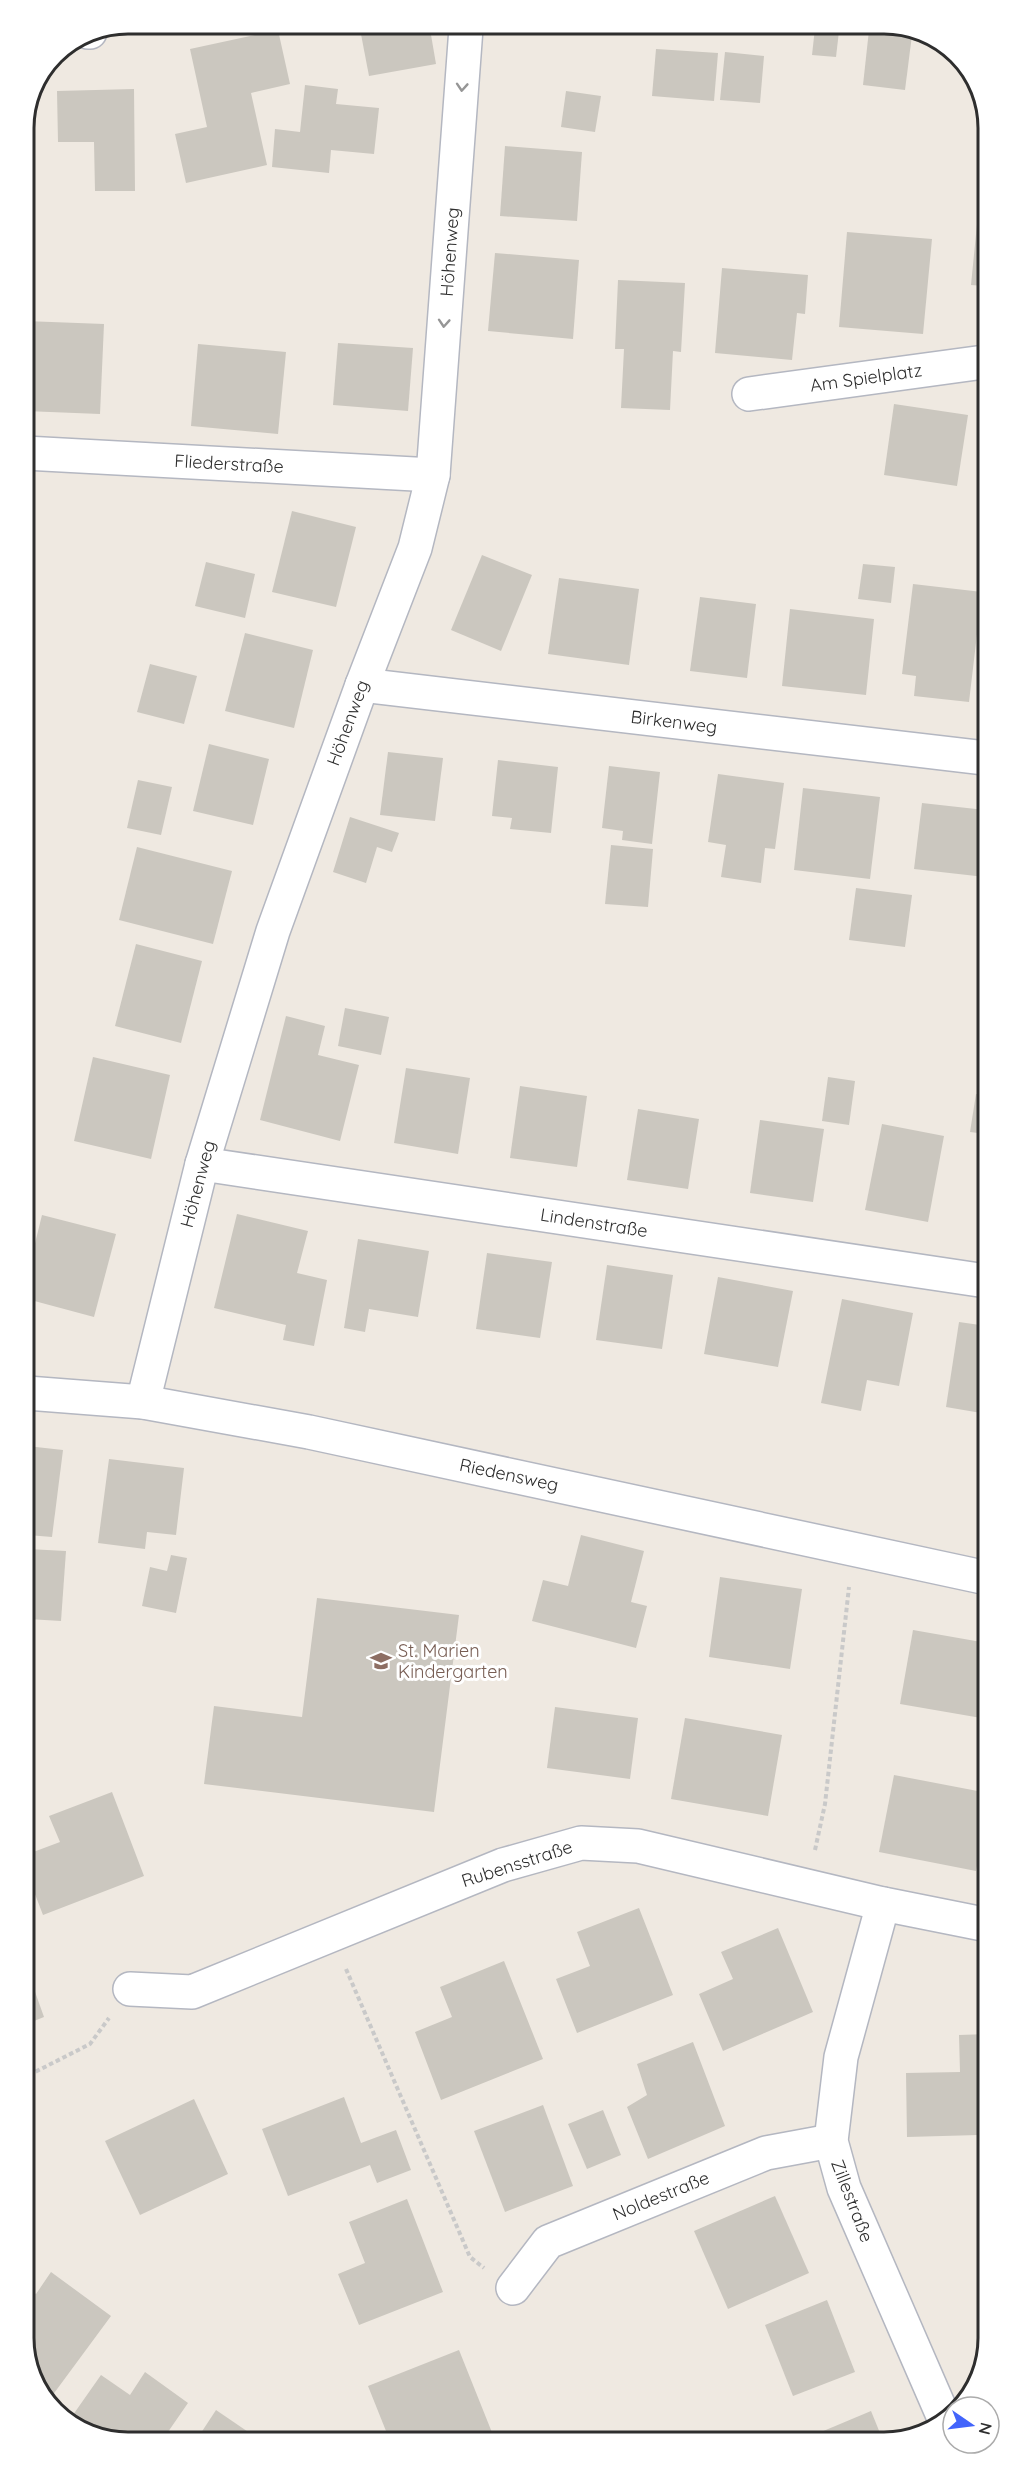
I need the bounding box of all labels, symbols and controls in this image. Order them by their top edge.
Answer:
one-way arrow [456,82,469,91]
street label: Höhenweg [435,207,464,297]
one-way arrow [438,318,451,327]
street label: Am Spielplatz [808,358,923,397]
street label: Fliederstraße [174,449,284,478]
street label: Höhenweg [321,677,374,769]
street label: Birkenweg [629,705,719,738]
street label: Höhenweg [175,1138,220,1230]
street label: Lindenstraße [539,1203,649,1242]
street label: Riedensweg [457,1453,561,1496]
place label: St. Marien Kindergarten [398,1639,508,1683]
school or university icon: St. Marien Kindergarten [369,1649,393,1673]
street label: Rubensstraße [458,1835,575,1892]
street label: Zillestraße [826,2156,879,2246]
street label: Noldestraße [609,2166,713,2225]
north arrow [941,2395,1001,2455]
text: N [974,2421,997,2437]

